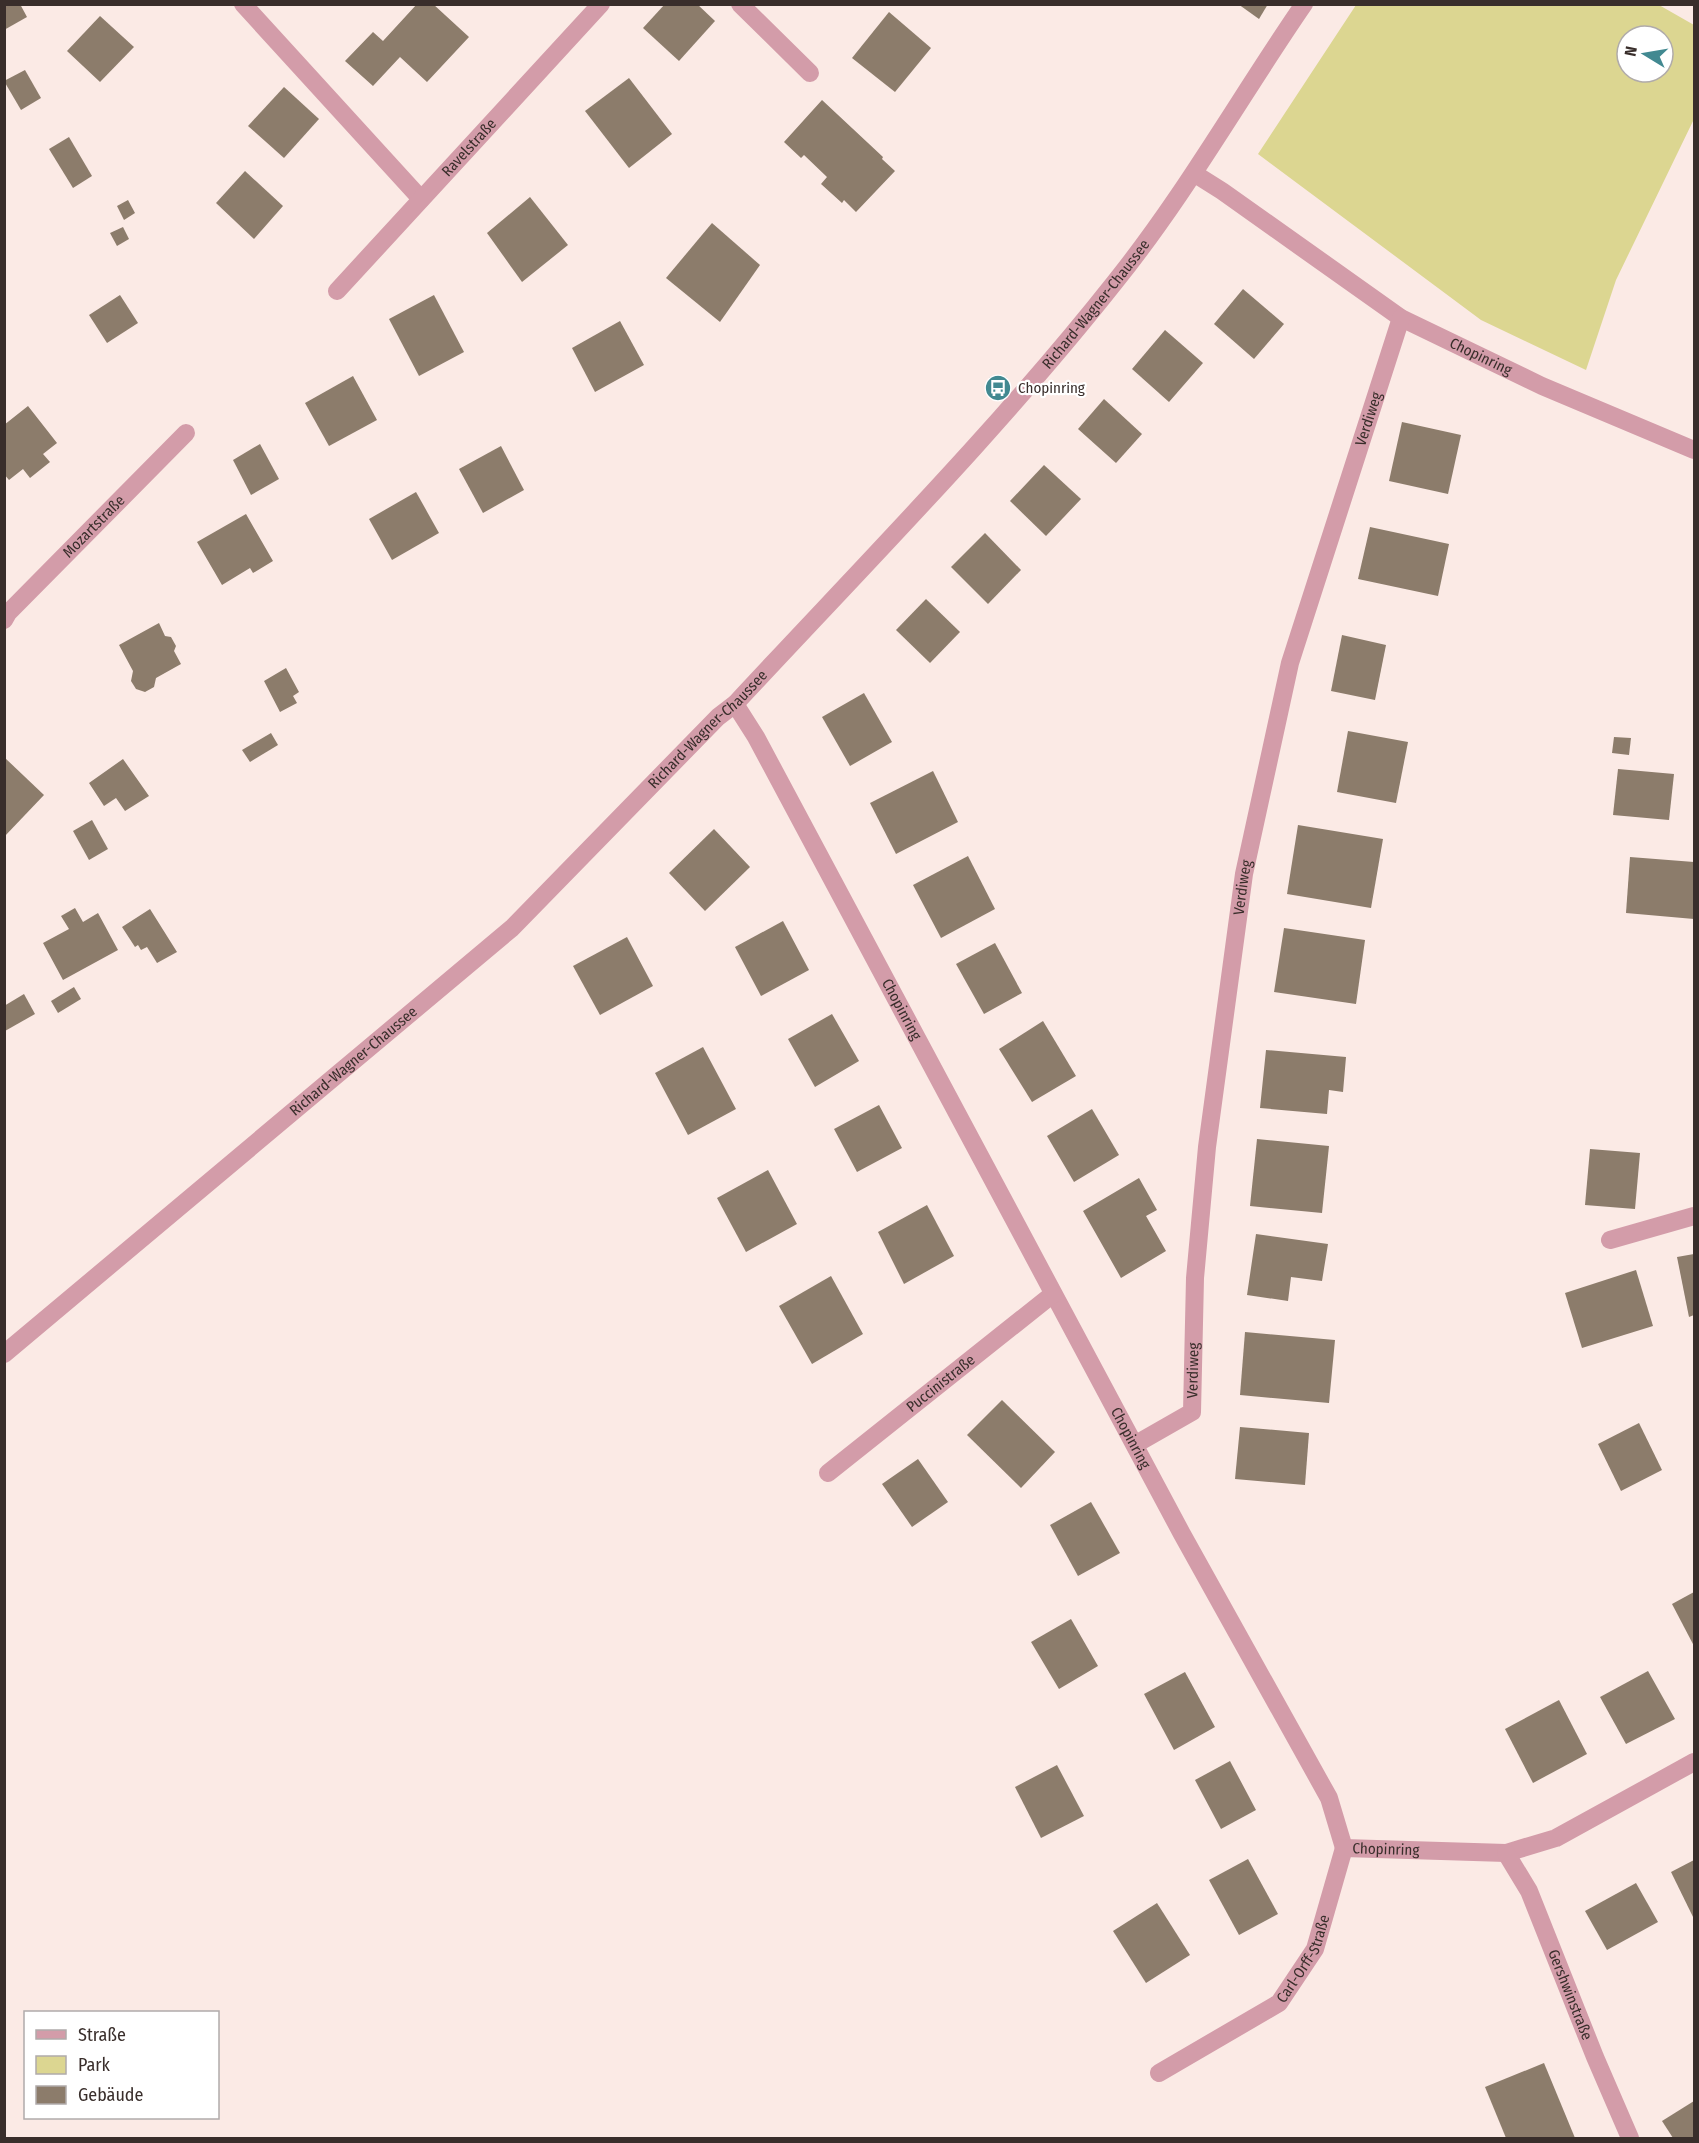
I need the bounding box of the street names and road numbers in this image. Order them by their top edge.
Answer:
street label: Ravelstraße [438,115,500,180]
street label: Richard-Wagner-Chaussee [1038,236,1153,373]
street label: Chopinring [1447,334,1515,379]
street label: Verdiweg [1351,390,1386,448]
street label: Mozartstraße [59,491,128,561]
street label: Richard-Wagner-Chaussee [644,666,771,792]
street label: Verdiweg [1230,858,1256,916]
street label: Chopinring [878,976,925,1043]
street label: Richard-Wagner-Chaussee [286,1002,421,1120]
street label: Verdiweg [1183,1342,1203,1399]
street label: Puccinistraße [903,1351,978,1416]
street label: Chopinring [1107,1404,1154,1472]
street label: Chopinring [1352,1839,1420,1859]
street label: Carl-Orff-Straße [1273,1913,1333,2006]
street label: Gershwinstraße [1544,1947,1596,2043]

